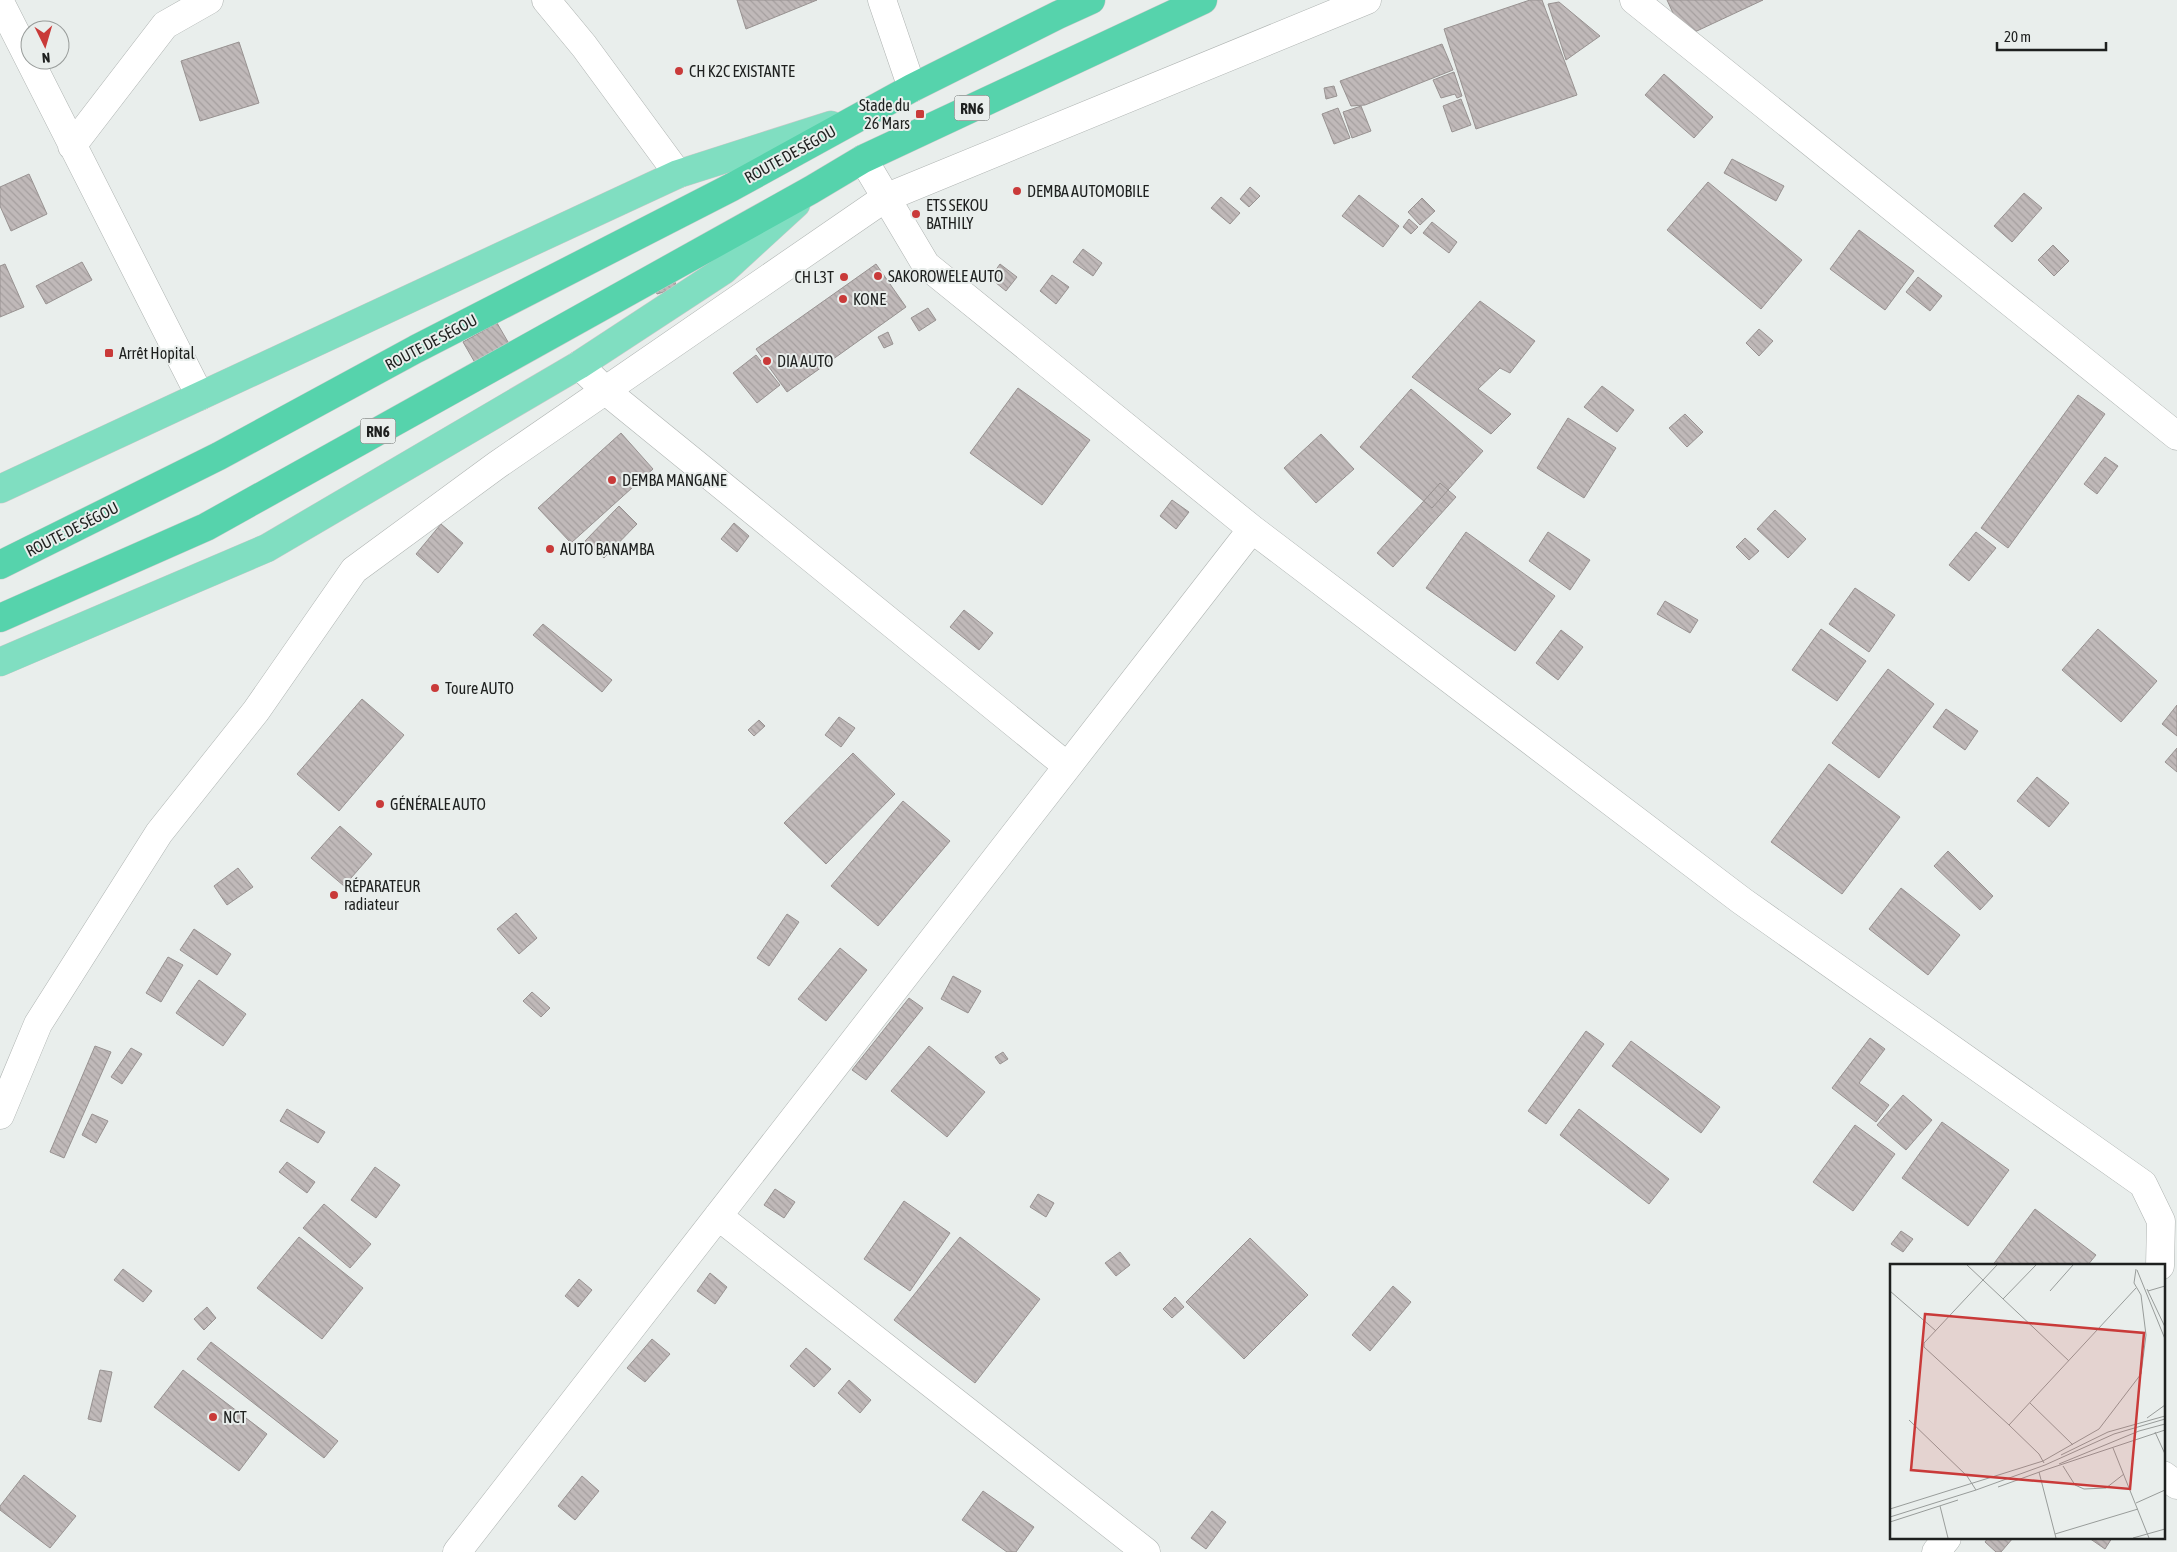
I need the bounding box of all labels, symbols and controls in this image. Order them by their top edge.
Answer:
north arrow [20,20,70,70]
scale bar [1997,20,2106,52]
text: 20 m [2004,28,2031,45]
text: N [41,50,51,66]
place label: CH K2C EXISTANTE [689,62,795,80]
marker: CH K2C EXISTANTE [673,65,685,77]
place label: Stade du 26 Mars [859,96,910,132]
road number: RN6 [954,96,990,120]
marker: Stade du 26 Mars [914,108,926,120]
street label: ROUTE DE SÉGOU [741,122,839,186]
place label: DEMBA AUTOMOBILE [1027,182,1149,200]
marker: DEMBA AUTOMOBILE [1011,185,1023,197]
place label: ETS SEKOU BATHILY [926,196,988,232]
marker: ETS SEKOU BATHILY [910,208,922,220]
place label: SAKOROWELE AUTO [888,267,1003,285]
place label: CH L3T [795,268,834,286]
marker: SAKOROWELE AUTO [872,270,884,282]
marker: CH L3T [838,271,850,283]
place label: KONE [853,290,886,308]
marker: KONE [837,293,849,305]
street label: ROUTE DE SÉGOU [382,310,480,374]
place label: Arrêt Hopital [119,344,195,363]
marker: Arrêt Hopital [103,347,115,359]
place label: DIA AUTO [777,352,833,370]
marker: DIA AUTO [761,355,773,367]
road number: RN6 [360,418,396,444]
place label: DEMBA MANGANE [622,471,727,489]
marker: DEMBA MANGANE [606,474,618,486]
street label: ROUTE DE SÉGOU [23,498,121,560]
place label: AUTO BANAMBA [560,540,655,558]
marker: AUTO BANAMBA [544,543,556,555]
place label: Toure AUTO [445,679,514,697]
marker: Toure AUTO [429,682,441,694]
place label: GÉNÉRALE AUTO [390,795,486,813]
marker: GÉNÉRALE AUTO [374,798,386,810]
place label: RÉPARATEUR radiateur [344,877,420,913]
marker: RÉPARATEUR radiateur [328,889,340,901]
inset map [1890,1264,2164,1540]
place label: NCT [223,1408,247,1426]
marker: NCT [207,1411,219,1423]

